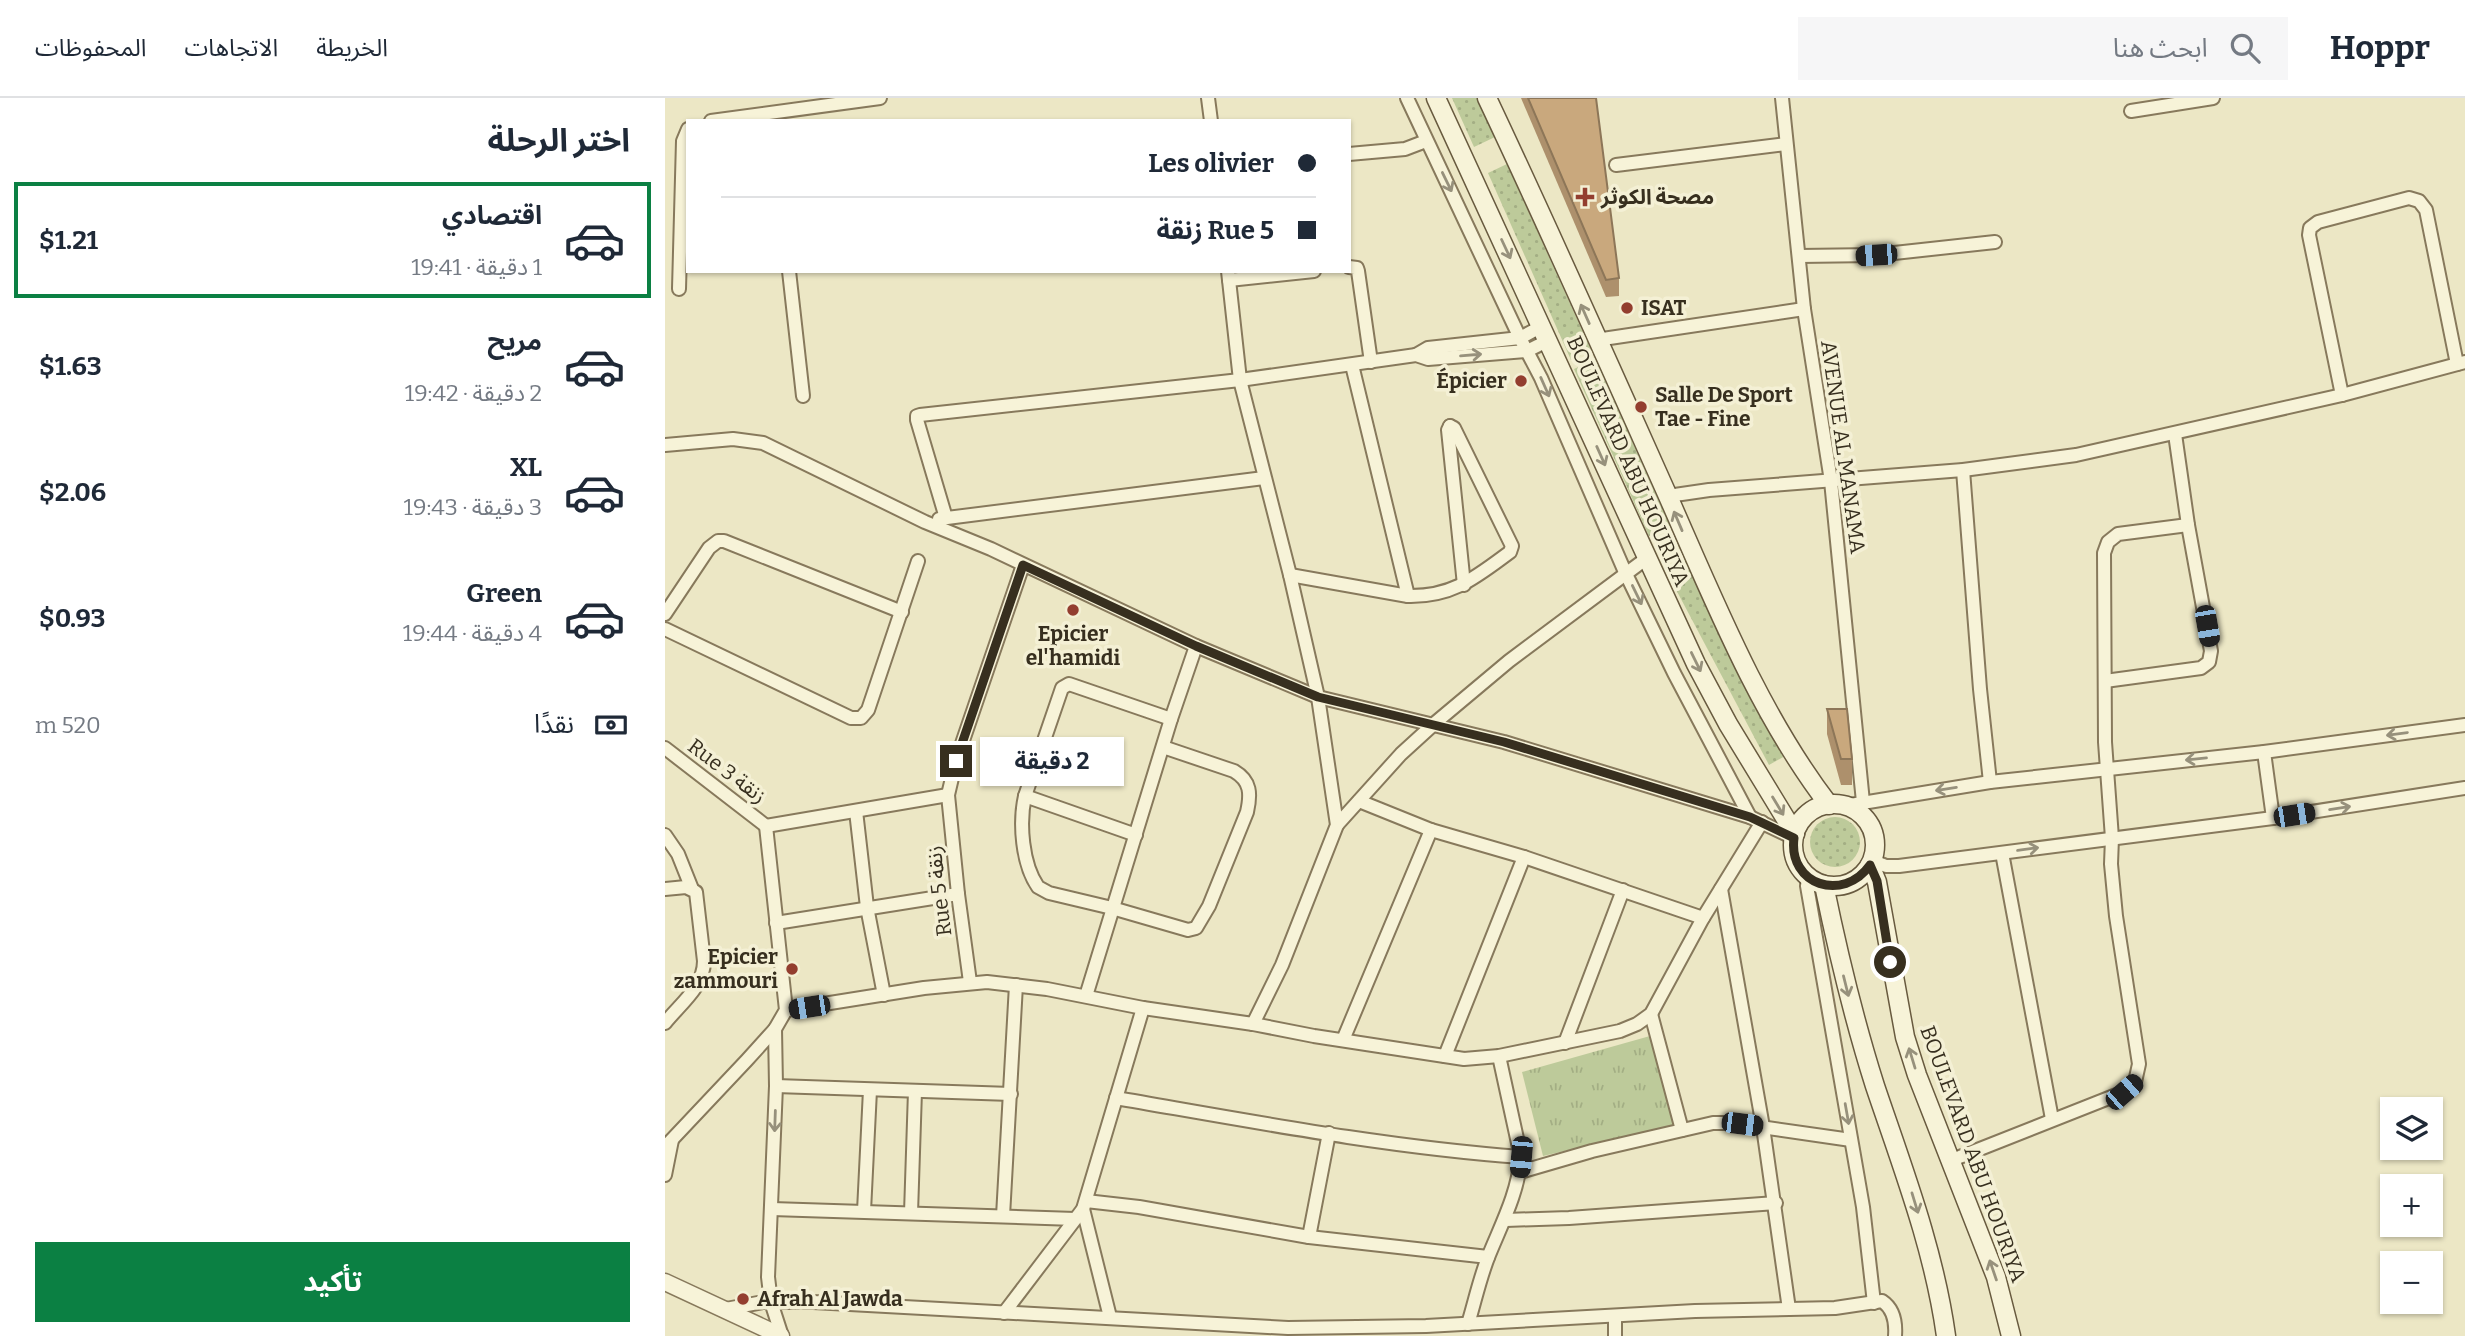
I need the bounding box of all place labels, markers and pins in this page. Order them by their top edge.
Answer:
place label: مصحة الكوثر [1600,184,1714,210]
marker: مصحة الكوثر [1575,187,1595,207]
place label: ISAT [1641,295,1687,321]
marker: ISAT [1619,300,1635,316]
place label: Épicier [1436,367,1507,394]
marker: Épicier [1513,373,1529,389]
place label: Salle De Sport Tae - Fine [1655,382,1793,432]
marker: Salle De Sport Tae - Fine [1633,399,1649,415]
marker: Epicier el'hamidi [1065,602,1081,618]
place label: Epicier el'hamidi [1026,621,1121,671]
place label: Epicier zammouri [674,944,778,994]
marker: Epicier zammouri [784,961,800,977]
place label: Afrah Al Jawda [757,1286,903,1312]
marker: Afrah Al Jawda [735,1291,751,1307]

